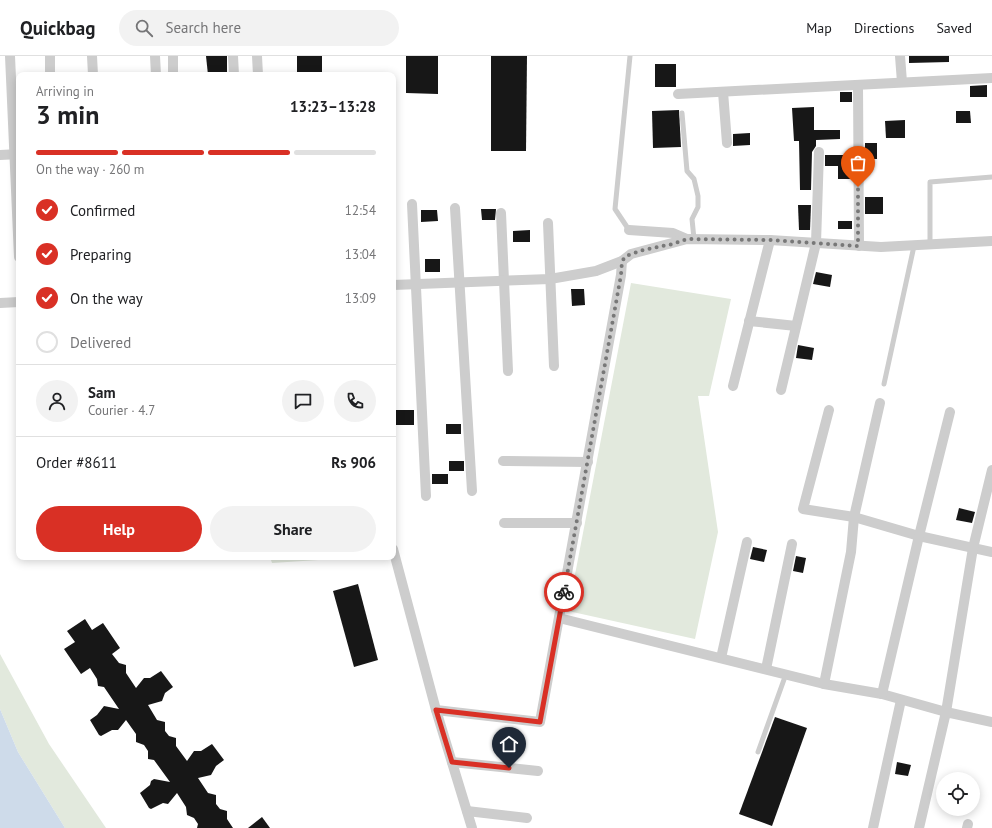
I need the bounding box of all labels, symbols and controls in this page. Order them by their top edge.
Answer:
search box [119,10,399,46]
text: Quickbag [20,16,95,40]
icon: search [133,17,155,39]
text: Search here [165,18,241,37]
text: Map [806,19,832,37]
text: Directions [854,19,914,37]
text: Saved [936,19,972,37]
text: Arriving in [36,83,94,100]
text: 13:23–13:28 [290,97,376,116]
text: 3 min [36,98,99,131]
pin [841,146,875,187]
icon: bag [847,152,869,174]
text: On the way · 260 m [36,161,144,178]
icon: check [36,199,58,221]
text: Confirmed [70,201,135,220]
text: 12:54 [345,202,376,219]
icon: check [36,243,58,265]
text: Preparing [70,245,132,264]
text: 13:04 [345,246,376,263]
icon: check [36,287,58,309]
text: On the way [70,289,143,308]
text: 13:09 [345,290,376,307]
text: Delivered [70,333,131,352]
button: person [36,380,78,422]
button: chat [282,380,324,422]
button: phone [334,380,376,422]
text: Sam [88,383,115,402]
text: Courier · 4.7 [88,402,155,419]
text: Order #8611 [36,453,117,472]
text: Rs 906 [331,453,376,472]
button: Help [36,506,202,552]
button: Share [210,506,376,552]
courier [544,572,584,612]
icon: bike [553,581,575,603]
pin [492,727,526,768]
icon: home [498,733,520,755]
map controls [936,772,980,816]
button: locate [936,772,980,816]

